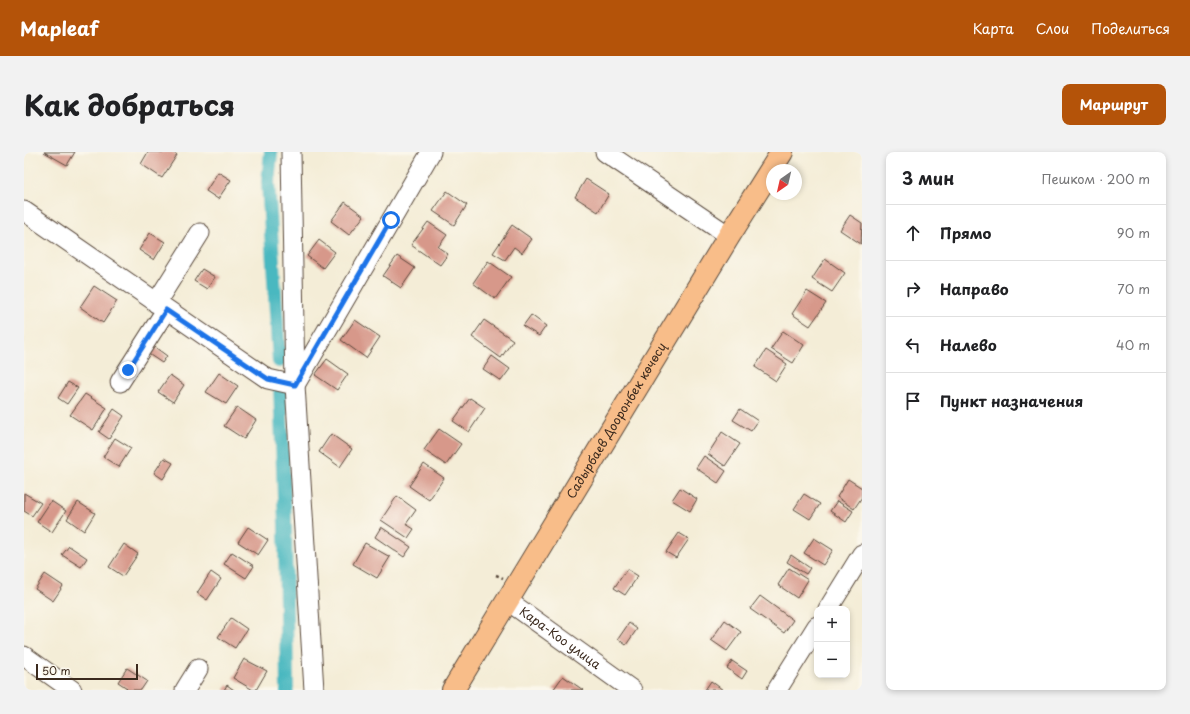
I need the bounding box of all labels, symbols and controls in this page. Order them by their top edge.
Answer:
text: Mapleaf [20,14,98,42]
text: Карта [973,18,1014,39]
text: Слои [1036,18,1069,39]
text: Поделиться [1091,18,1170,39]
text: Как добраться [24,83,235,126]
button: Маршрут [1062,84,1166,125]
north arrow [766,164,802,200]
text: 3 мин [902,165,954,191]
text: Пешком · 200 m [1041,169,1150,188]
route start [382,211,400,229]
text: Прямо [940,221,991,244]
icon: ahead [902,222,924,244]
text: 90 m [1117,223,1150,242]
text: Направо [940,277,1009,300]
icon: right [902,278,924,300]
text: 70 m [1117,279,1150,298]
text: Налево [940,333,997,356]
icon: left [902,334,924,356]
text: 40 m [1116,335,1150,354]
street label: Садырбаев Дооронбек көчөсү [561,339,670,502]
route end [119,361,137,379]
text: Пункт назначения [940,389,1083,412]
icon: arrive [902,390,924,412]
street label: Кара-Коо улица [516,602,605,673]
map controls [814,606,850,678]
button: + [814,606,850,642]
button: − [814,642,850,678]
scale bar [36,662,138,681]
text: 50 m [42,662,71,679]

